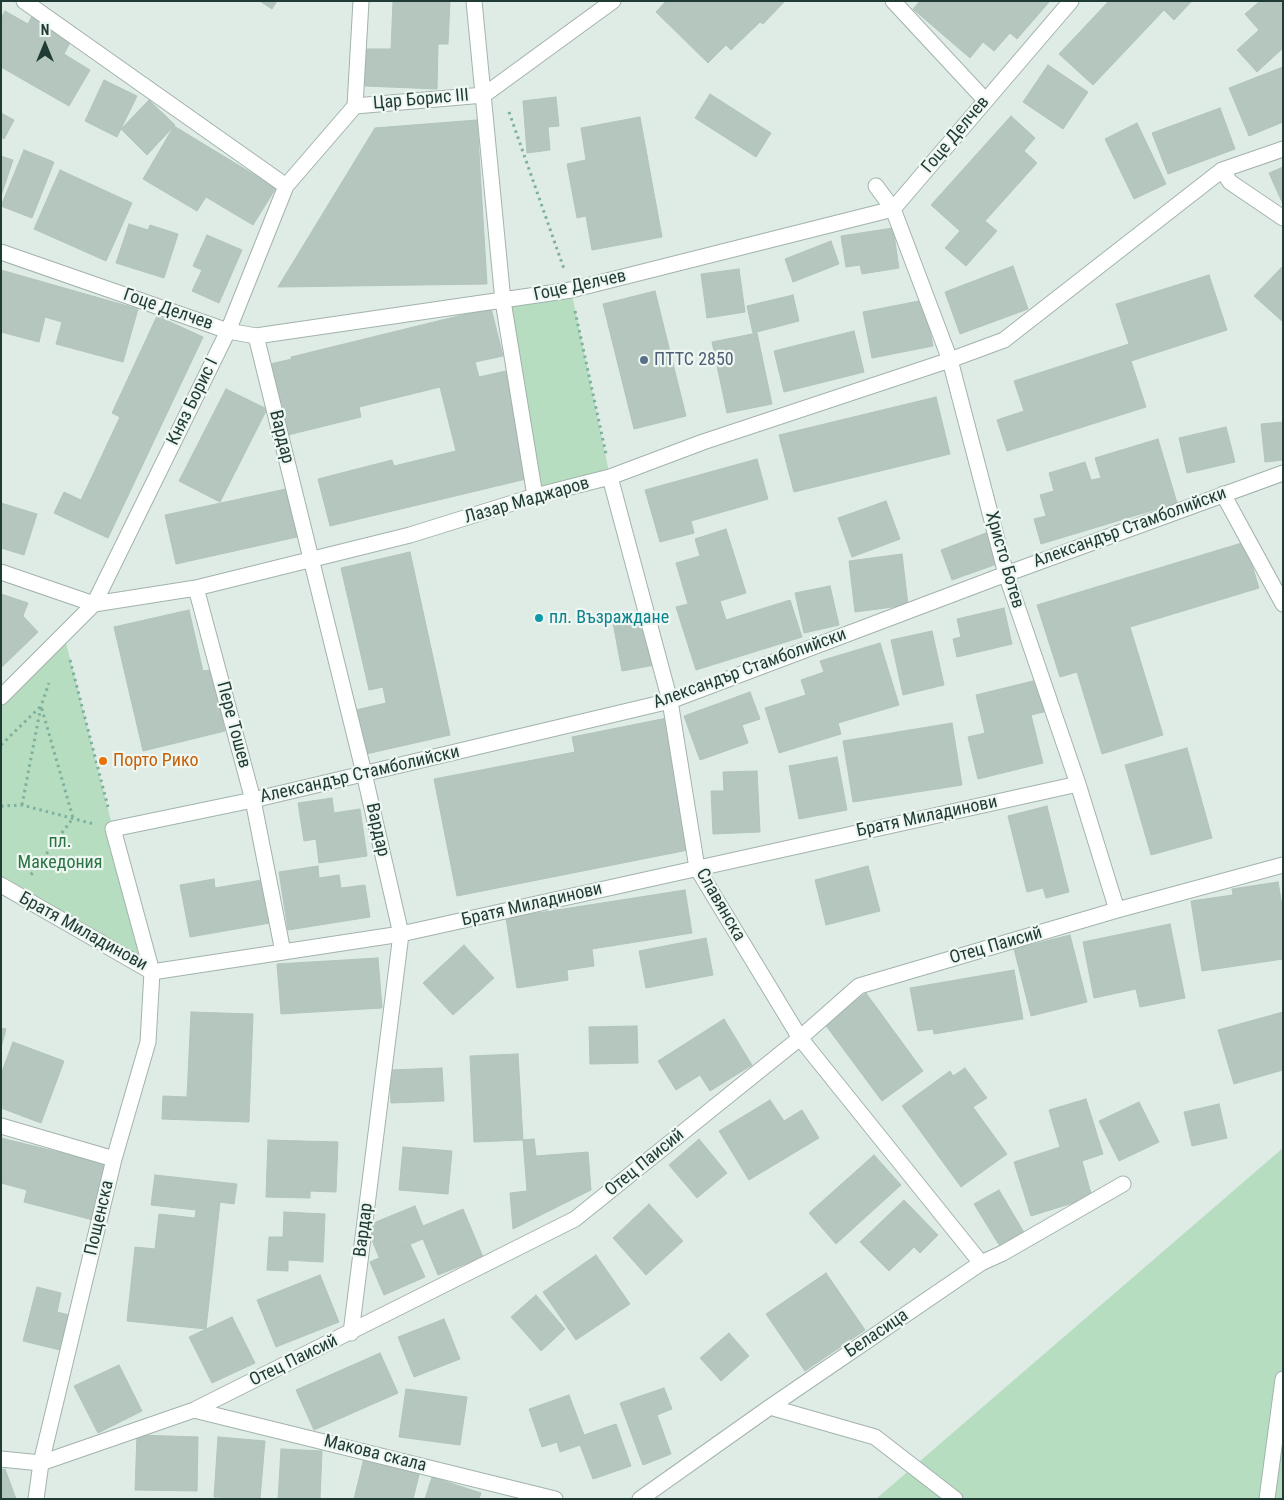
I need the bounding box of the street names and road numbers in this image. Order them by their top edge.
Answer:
street label: Цар Борис III [372,85,470,115]
street label: Гоце Делчев [918,92,994,178]
street label: Гоце Делчев [532,266,628,306]
street label: Гоце Делчев [120,285,216,335]
street label: Княз Борис I [163,355,223,449]
street label: Вардар [264,408,298,466]
street label: Лазар Маджаров [462,473,592,529]
street label: Александър Стамболийски [1030,483,1230,573]
street label: Христо Ботев [980,509,1028,611]
street label: Александър Стамболийски [650,624,850,714]
street label: Пере Тошев [211,679,255,771]
street label: Александър Стамболийски [258,742,462,808]
street label: Братя Миладинови [855,792,999,842]
street label: Вардар [360,801,394,859]
street label: Славянска [691,865,749,945]
street label: Братя Миладинови [460,878,604,932]
street label: Братя Миладинови [15,888,151,976]
street label: Отец Паисий [947,922,1045,970]
street label: Отец Паисий [601,1125,689,1201]
street label: Пощенска [81,1178,119,1258]
street label: Вардар [350,1202,378,1258]
street label: Беласица [841,1305,913,1363]
street label: Отец Паисий [246,1330,342,1392]
street label: Макова скала [321,1431,429,1477]

